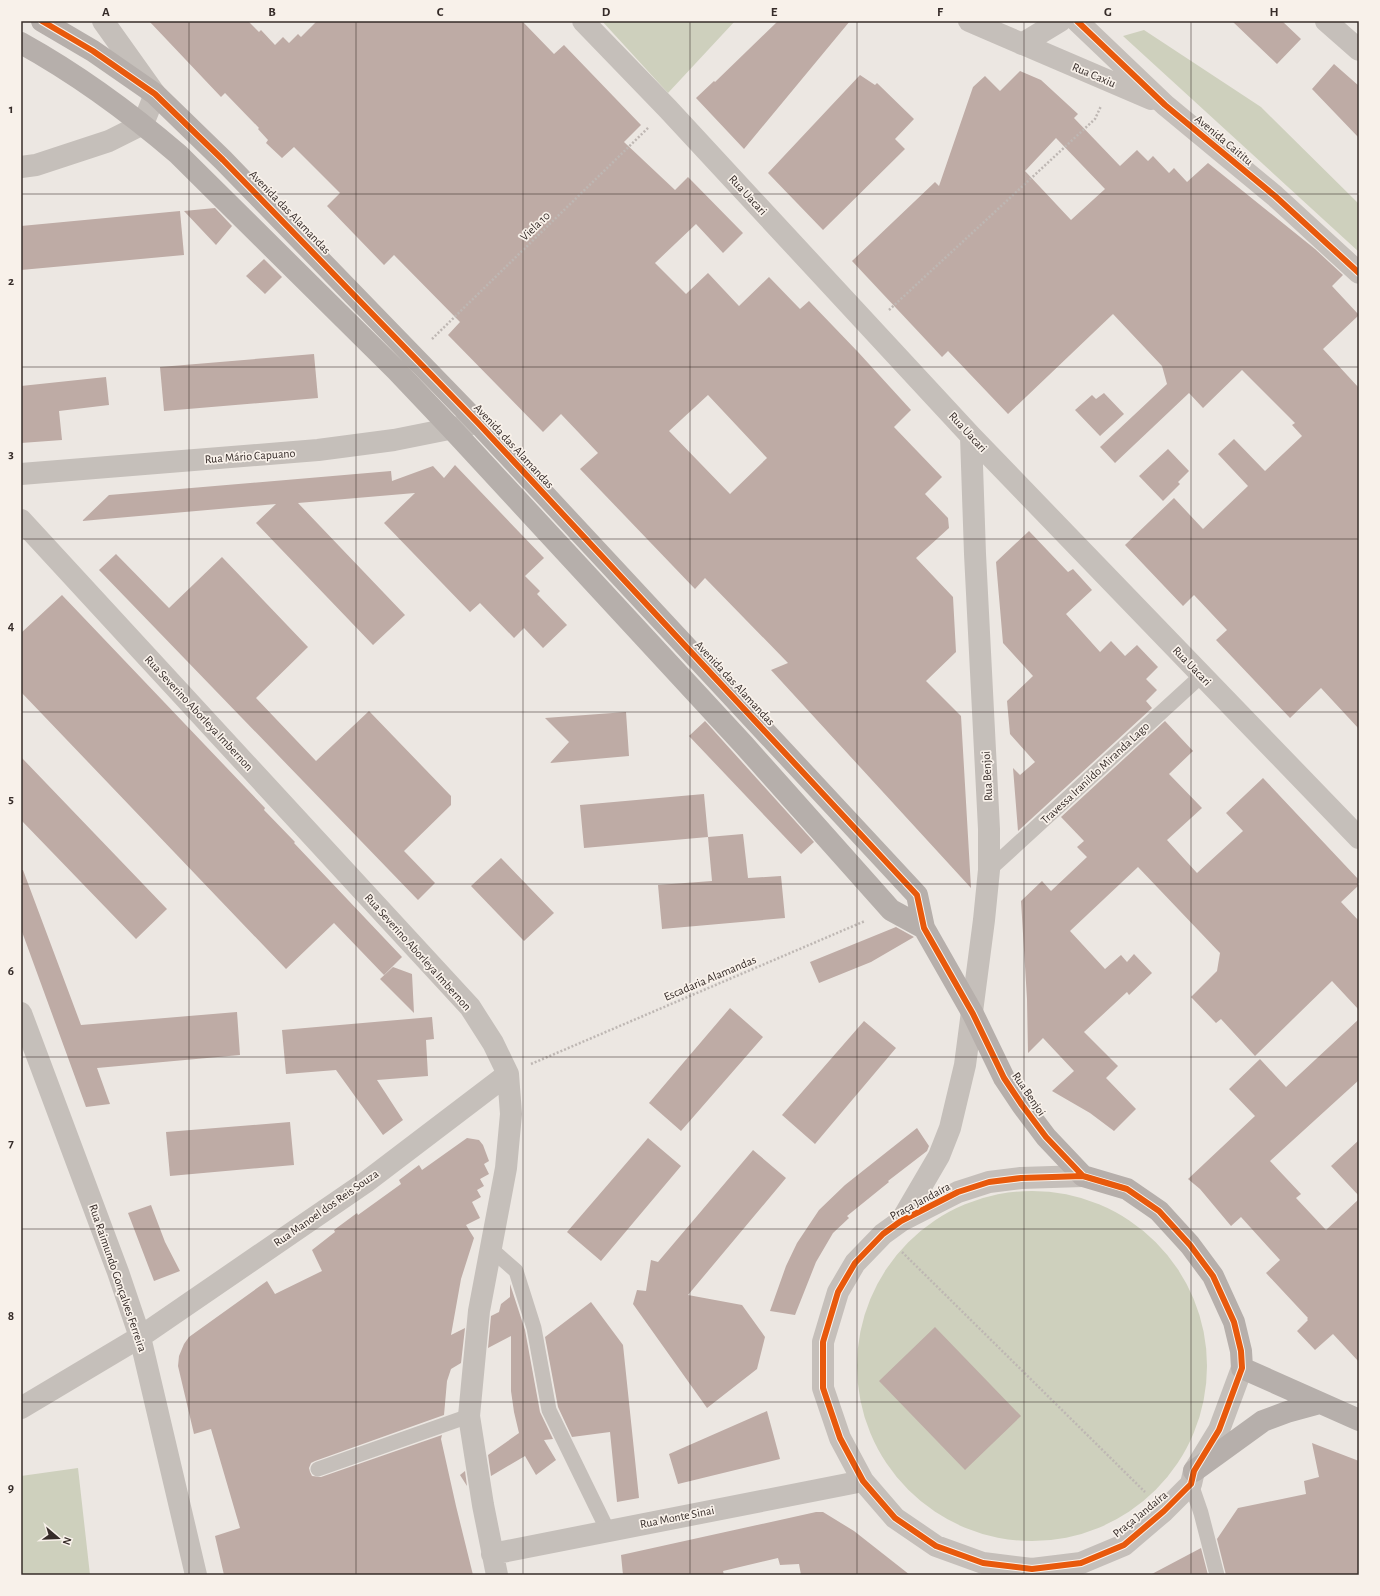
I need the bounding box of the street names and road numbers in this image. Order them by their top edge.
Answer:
street label: Rua Caxiu [1070,60,1118,90]
street label: Avenida Caititu [1193,112,1255,168]
street label: Avenida das Alamandas [247,168,333,256]
street label: Rua Uacari [727,173,769,217]
street label: Viela 10 [518,209,552,243]
street label: Avenida das Alamandas [472,401,556,491]
street label: Rua Uacari [947,410,989,454]
street label: Rua Mário Capuano [204,447,296,465]
street label: Avenida das Alamandas [693,638,777,728]
street label: Rua Uacari [1170,644,1214,688]
street label: Rua Severino Aborleya Imbernon [142,653,255,774]
street label: Travessa Iranildo Miranda Lago [1039,720,1152,826]
street label: Rua Benjoi [980,751,995,801]
street label: Rua Severino Aborleya Imbernon [362,891,473,1013]
street label: Escadaria Alamandas [662,953,758,1003]
street label: Rua Benjoi [1009,1070,1048,1119]
street label: Rua Manoel dos Reis Souza [271,1167,381,1249]
street label: Praça Jandaíra [888,1180,953,1222]
street label: Rua Raimundo Gonçalves Ferreira [87,1203,149,1354]
street label: Praça Jandaíra [1110,1488,1170,1540]
street label: Rua Monte Sinai [639,1504,715,1530]

